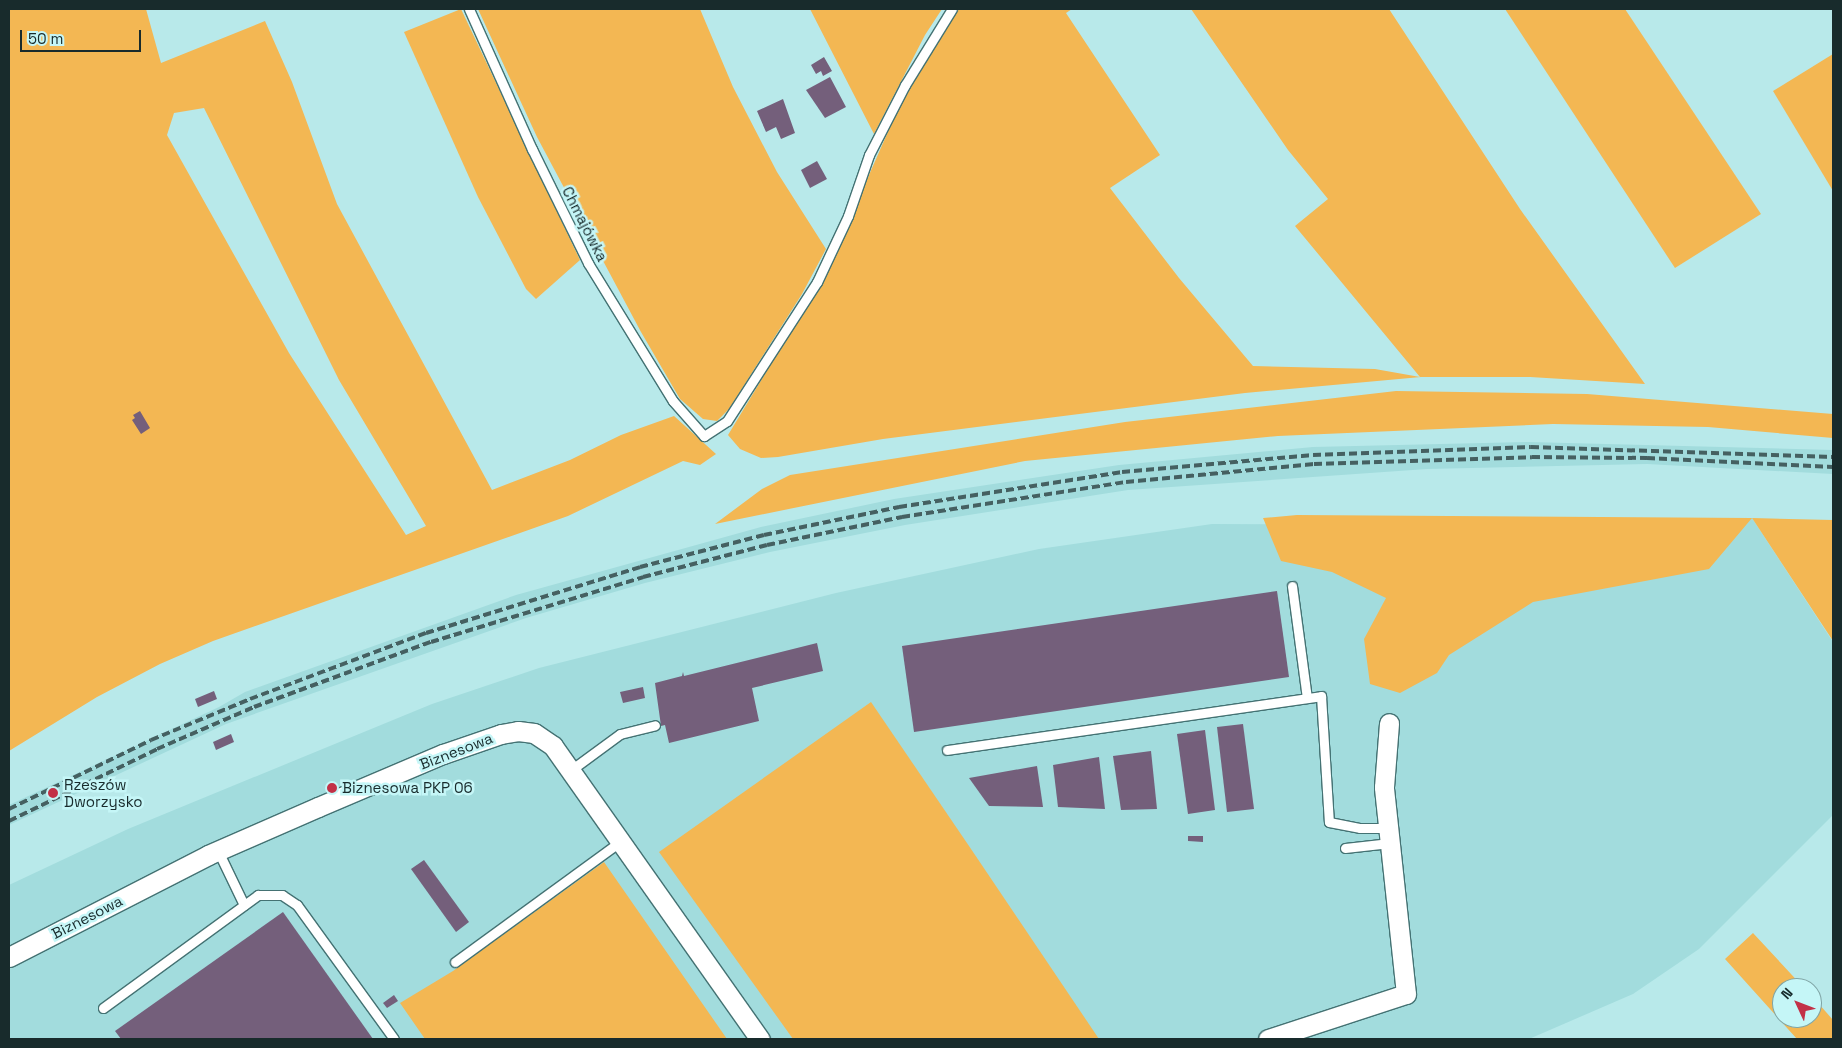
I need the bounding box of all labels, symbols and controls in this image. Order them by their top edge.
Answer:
scale bar [22,20,144,52]
text: 50 m [28,29,63,48]
street label: Chmajówka [558,184,612,264]
street label: Biznesowa [417,729,495,773]
place label: Rzeszów Dworzysko [64,775,143,810]
place label: Biznesowa PKP 06 [342,779,473,797]
marker: Biznesowa PKP 06 [326,782,338,794]
marker: Rzeszów Dworzysko [46,786,60,800]
street label: Biznesowa [49,891,125,943]
north arrow [1772,978,1822,1028]
text: N [1777,984,1797,1003]

